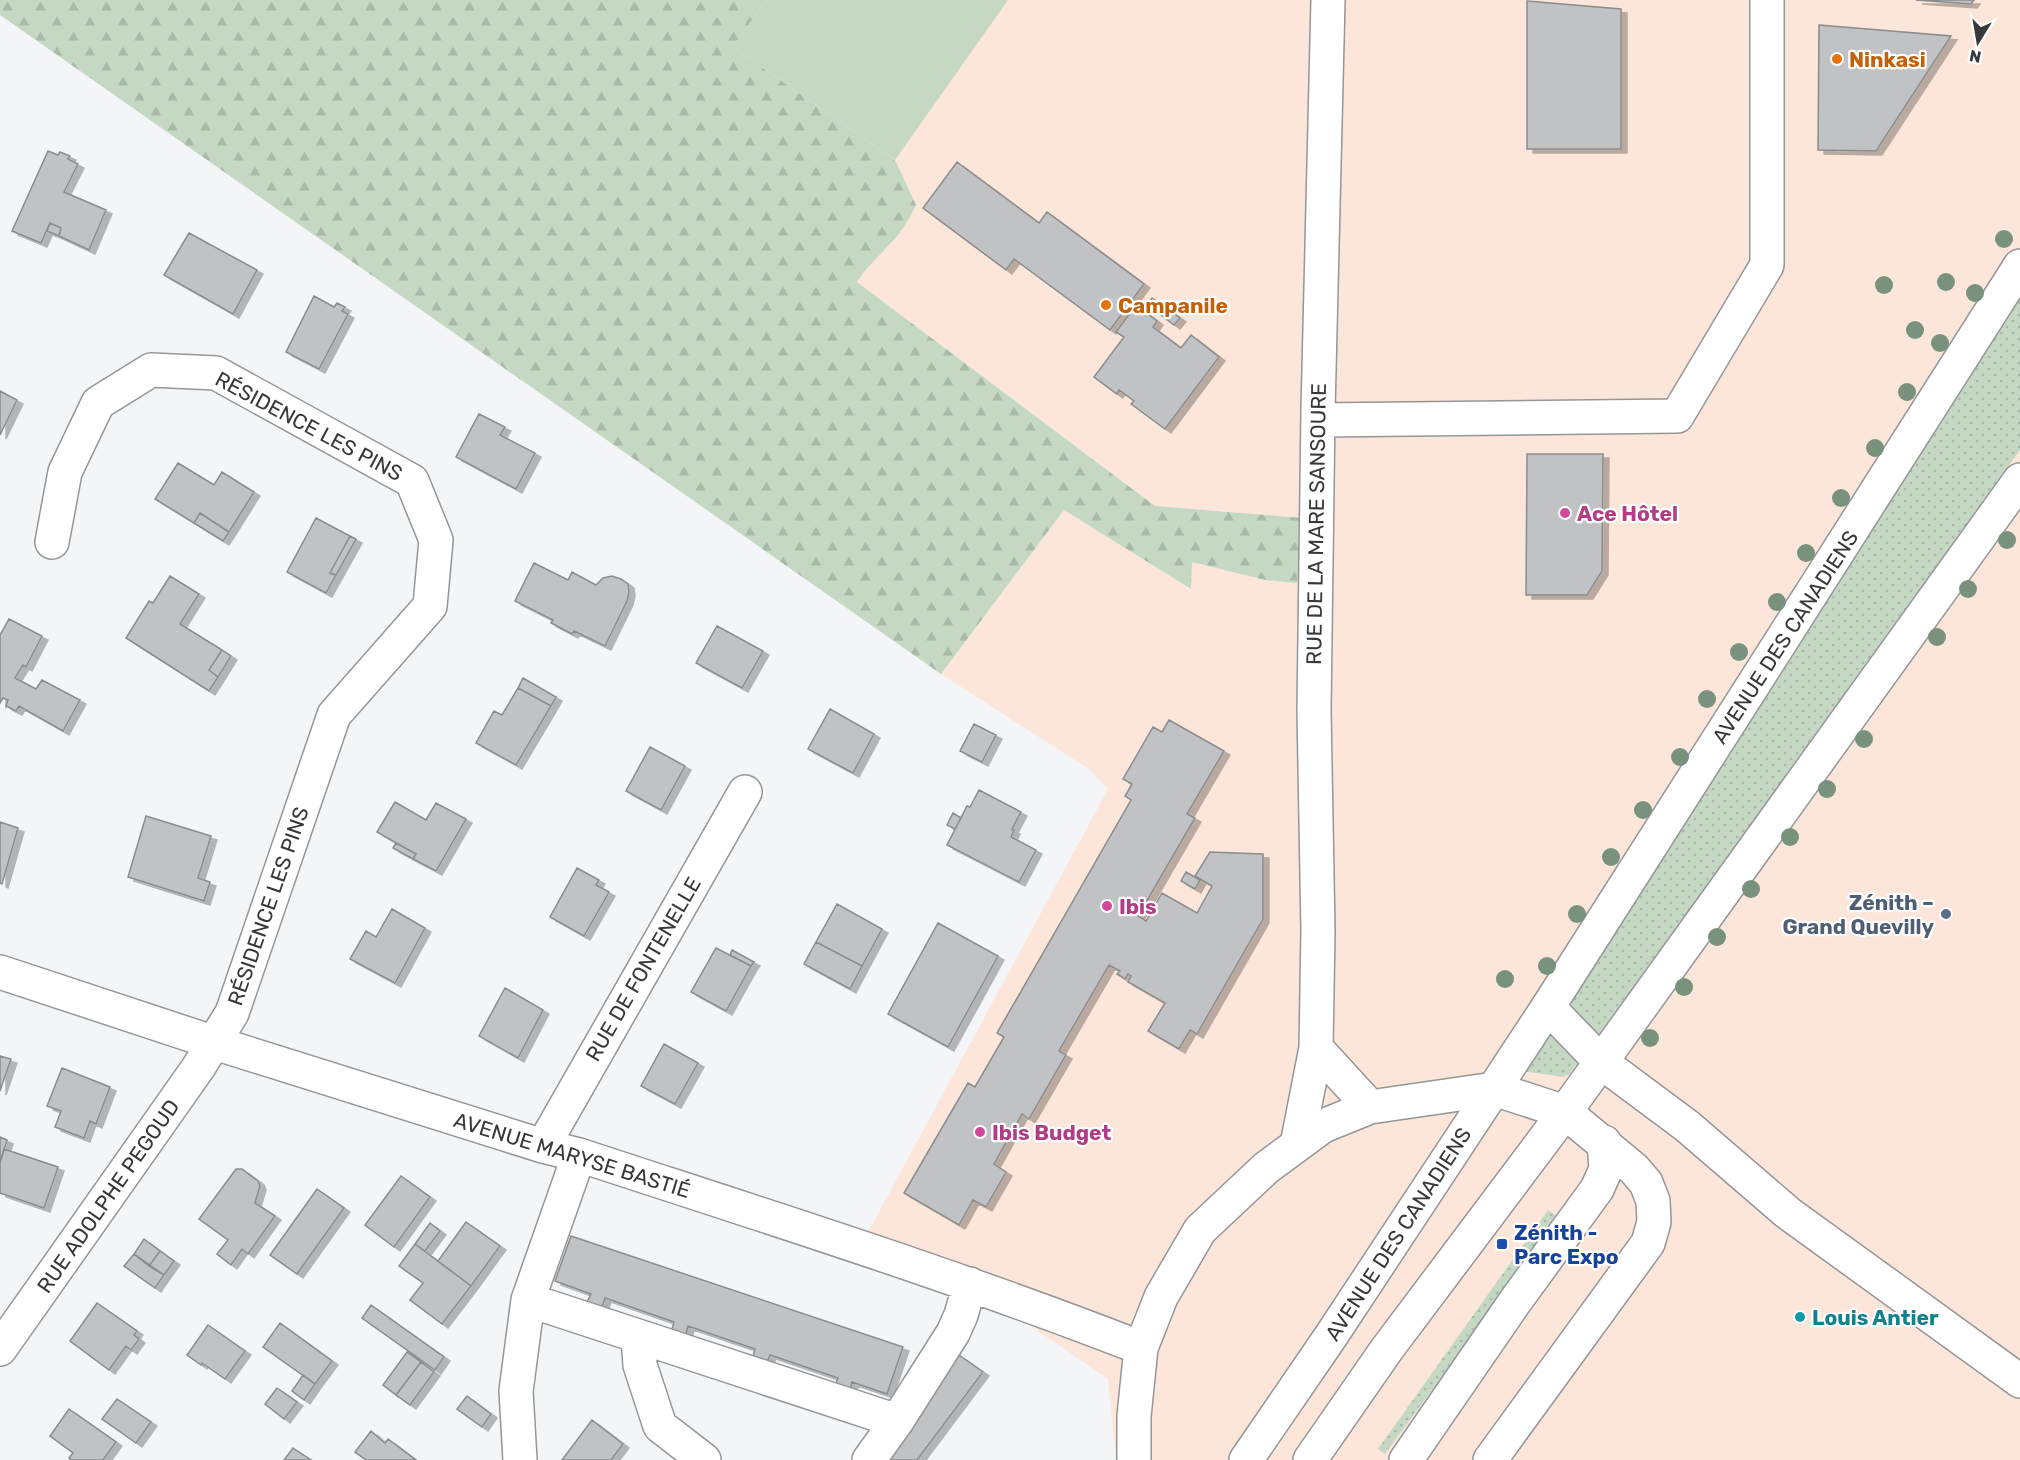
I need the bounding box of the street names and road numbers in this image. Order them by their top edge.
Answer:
street label: RÉSIDENCE LES PINS [211,366,407,486]
street label: RUE DE LA MARE SANSOURE [1301,383,1331,665]
street label: AVENUE DES CANADIENS [1707,526,1863,748]
street label: RÉSIDENCE LES PINS [222,803,314,1009]
street label: RUE DE FONTENELLE [580,873,706,1065]
street label: RUE ADOLPHE PEGOUD [32,1094,184,1298]
street label: AVENUE MARYSE BASTIÉ [451,1107,693,1203]
street label: AVENUE DES CANADIENS [1320,1123,1476,1345]

